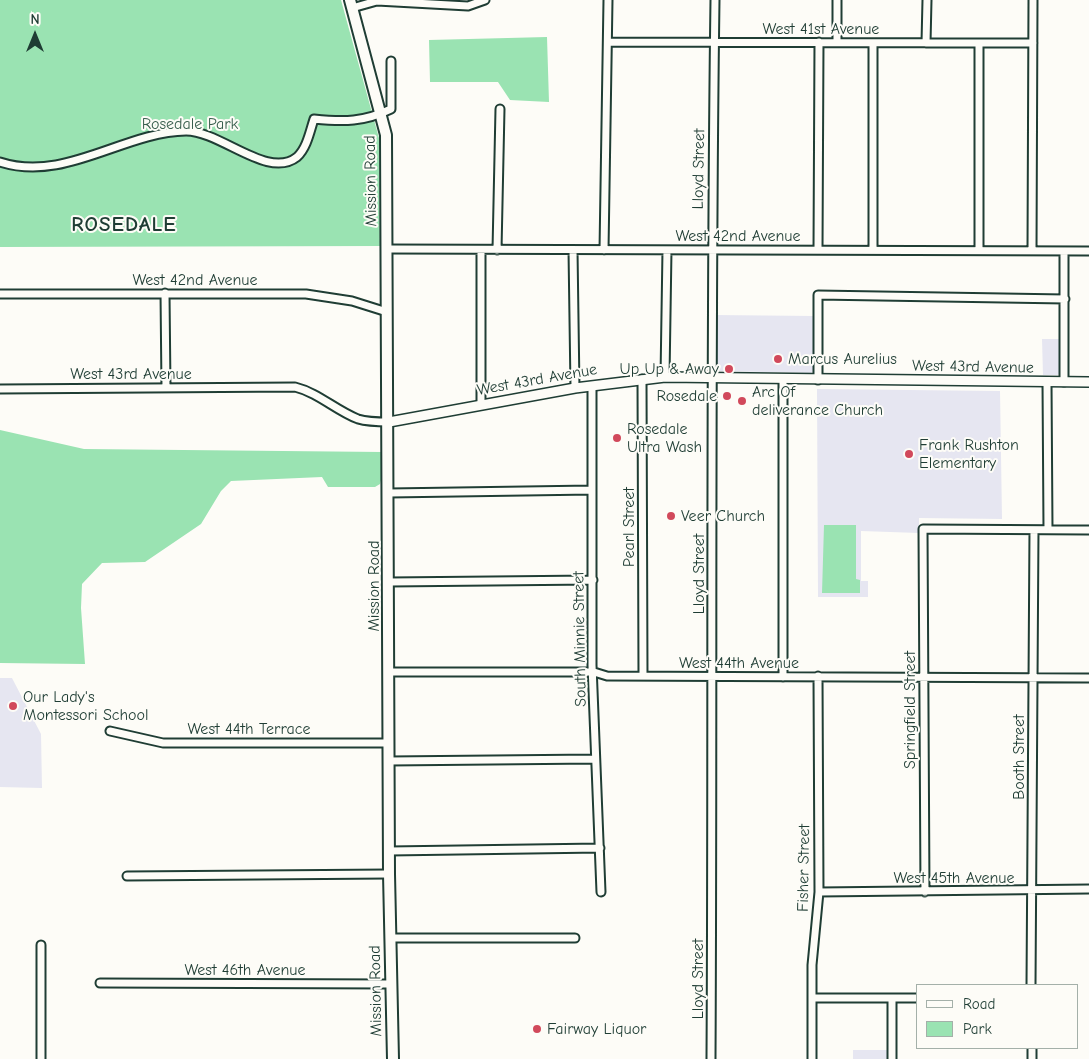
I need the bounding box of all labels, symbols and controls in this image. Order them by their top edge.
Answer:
north arrow [10,10,60,60]
text: N [30,11,40,28]
street label: West 41st Avenue [763,19,879,39]
park label: Rosedale Park [142,114,238,134]
street label: Lloyd Street [689,128,709,210]
street label: Mission Road [361,135,381,227]
district label: ROSEDALE [70,212,178,238]
street label: West 42nd Avenue [676,226,800,246]
street label: West 42nd Avenue [133,270,257,290]
place label: Marcus Aurelius [788,349,897,369]
marker: Marcus Aurelius [772,353,784,365]
street label: West 43rd Avenue [912,356,1034,378]
place label: Up Up & Away [620,359,719,379]
street label: West 43rd Avenue [475,360,599,400]
marker: Up Up & Away [723,363,735,375]
street label: West 43rd Avenue [70,364,192,384]
place label: Arc Of deliverance Church [752,382,883,420]
place label: Rosedale [656,386,717,406]
marker: Rosedale [721,390,733,402]
marker: Arc Of deliverance Church [736,395,748,407]
place label: Rosedale Ultra Wash [627,419,702,457]
marker: Rosedale Ultra Wash [611,432,623,444]
place label: Frank Rushton Elementary [919,435,1019,473]
marker: Frank Rushton Elementary [903,448,915,460]
street label: Pearl Street [619,487,639,567]
place label: Veer Church [681,506,765,526]
marker: Veer Church [665,510,677,522]
street label: Lloyd Street [689,534,709,614]
street label: Mission Road [364,540,384,632]
street label: South Minnie Street [569,571,591,707]
street label: Springfield Street [900,651,920,769]
street label: West 44th Avenue [679,653,799,673]
place label: Our Lady's Montessori School [23,687,148,725]
marker: Our Lady's Montessori School [7,700,19,712]
street label: Booth Street [1009,714,1029,800]
street label: West 44th Terrace [188,719,310,739]
street label: Fisher Street [794,824,814,912]
street label: West 45th Avenue [893,868,1015,888]
street label: Lloyd Street [688,939,708,1019]
street label: Mission Road [366,945,386,1037]
street label: West 46th Avenue [184,960,306,980]
legend [916,984,1079,1049]
text: Road [963,995,995,1013]
place label: Fairway Liquor [547,1019,646,1039]
text: Park [963,1020,992,1038]
marker: Fairway Liquor [531,1023,543,1035]

